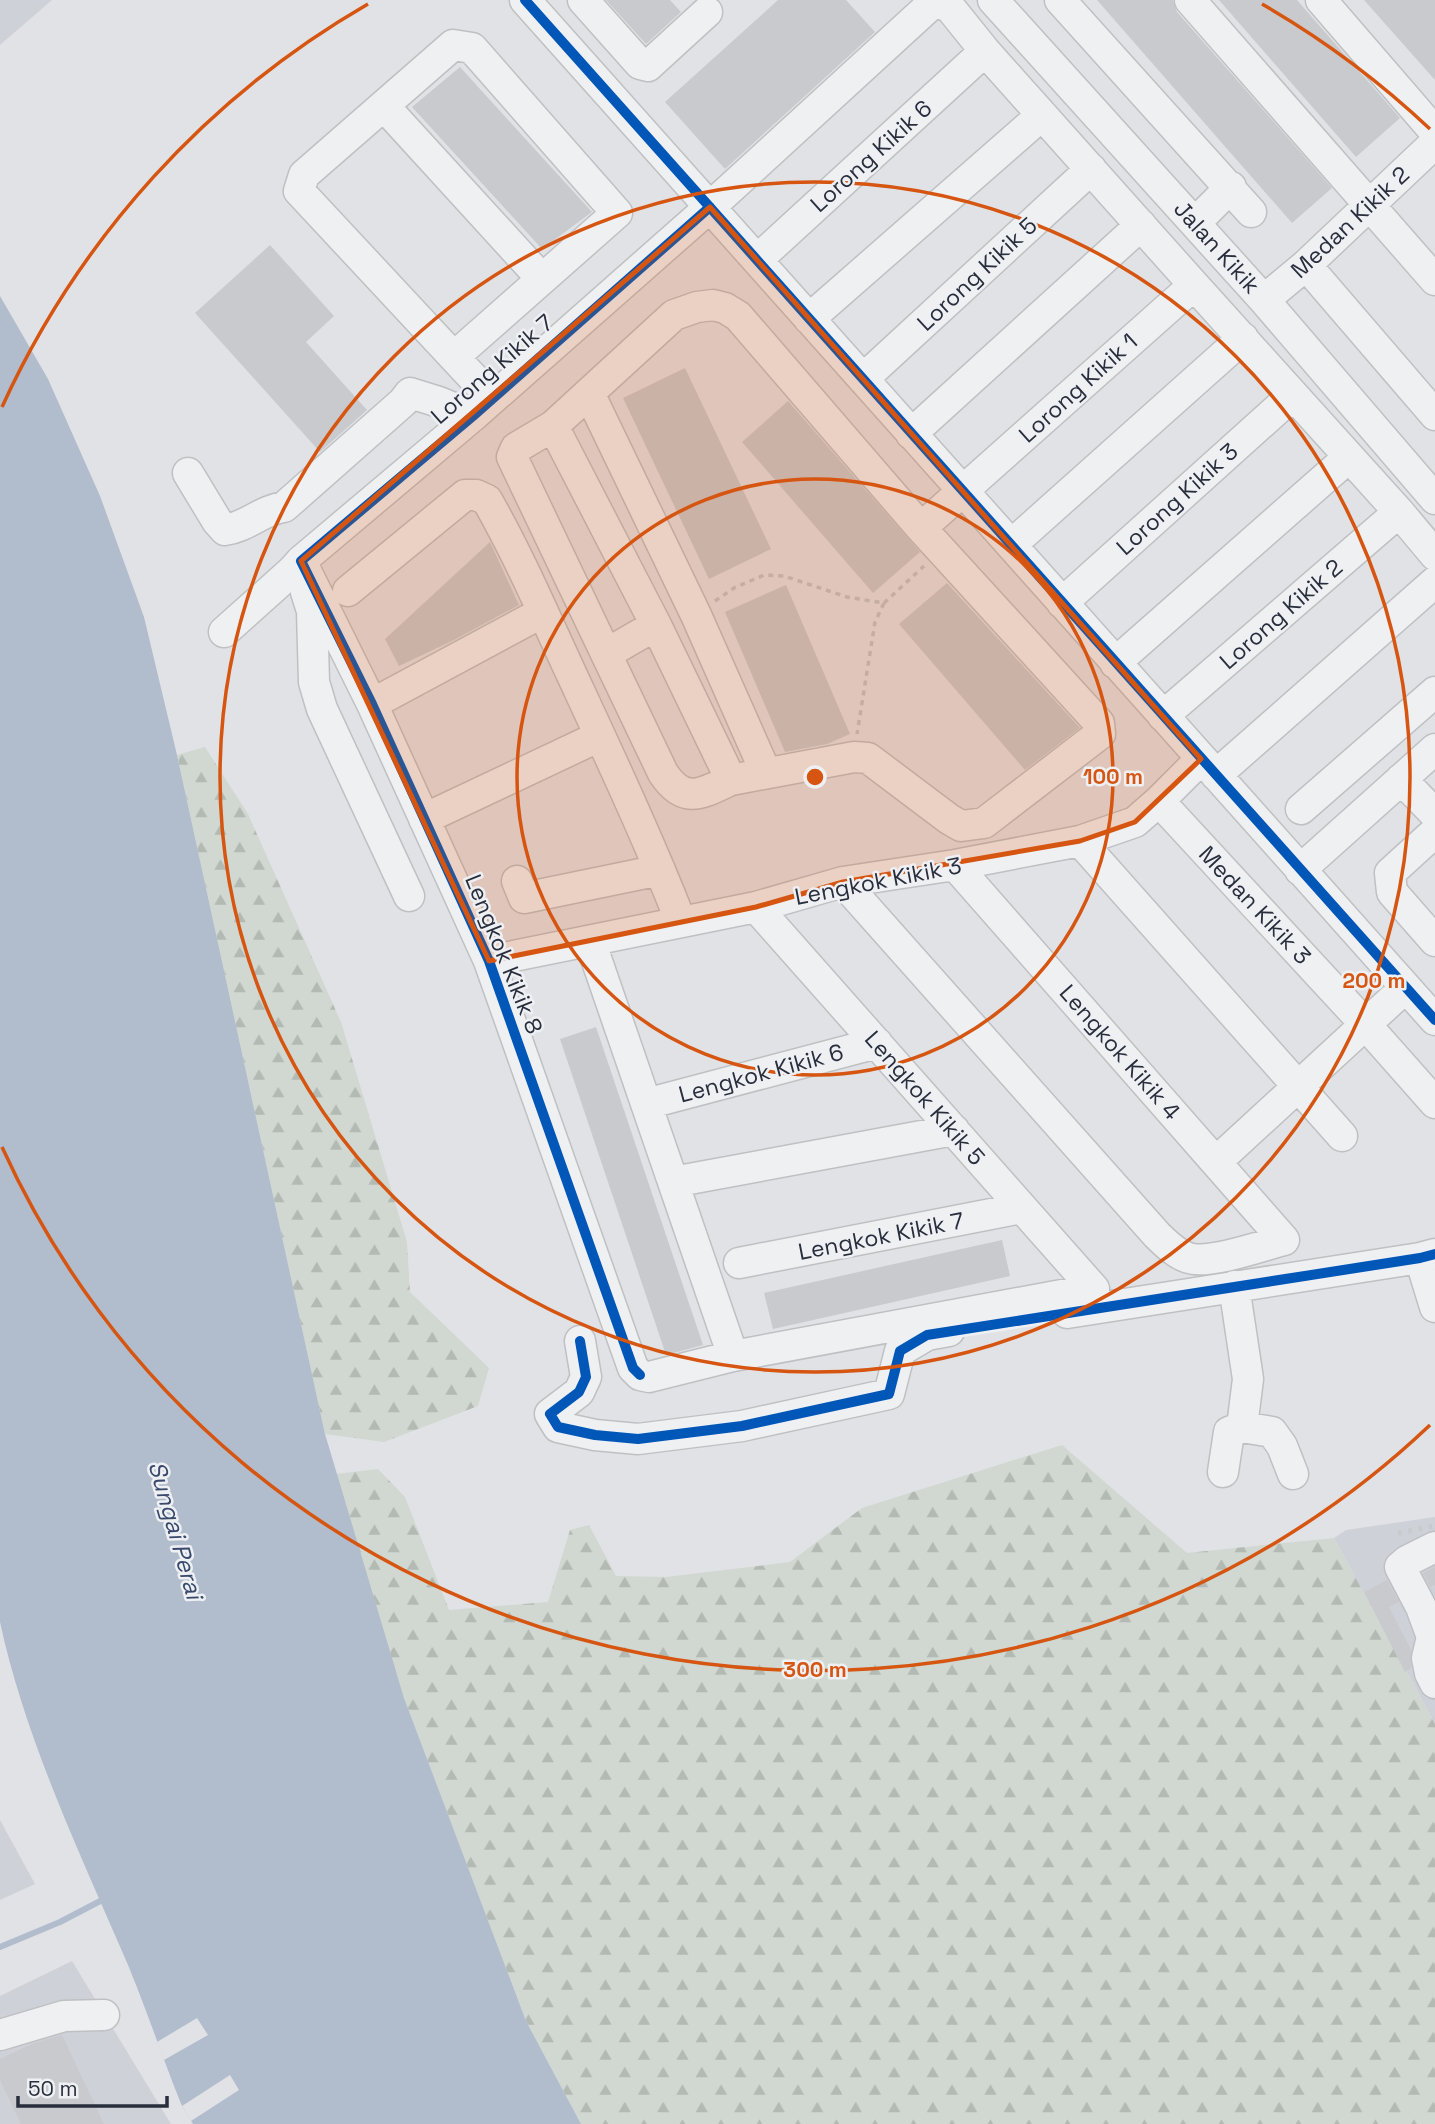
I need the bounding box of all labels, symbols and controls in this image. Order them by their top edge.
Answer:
street label: Lorong Kikik 6 [804,93,938,219]
street label: Medan Kikik 2 [1284,159,1416,285]
street label: Jalan Kikik [1167,194,1267,300]
street label: Lorong Kikik 5 [911,211,1043,337]
street label: Lorong Kikik 7 [424,308,560,430]
street label: Lorong Kikik 1 [1012,327,1144,449]
street label: Lorong Kikik 3 [1110,436,1244,562]
street label: Lorong Kikik 2 [1213,552,1349,676]
text: 100 m [1083,763,1143,790]
centre of rings [803,765,827,789]
street label: Medan Kikik 3 [1192,839,1318,971]
street label: Lengkok Kikik 3 [792,850,964,912]
street label: Lengkok Kikik 8 [458,870,550,1038]
text: 200 m [1343,967,1405,994]
street label: Lengkok Kikik 4 [1053,978,1187,1126]
street label: Lengkok Kikik 5 [858,1024,992,1172]
street label: Lengkok Kikik 6 [675,1037,847,1109]
street label: Lengkok Kikik 7 [796,1205,966,1267]
water label: Sungai Perai [142,1458,211,1605]
text: 300 m [783,1656,847,1683]
scale bar [18,2064,166,2108]
text: 50 m [28,2075,78,2102]

